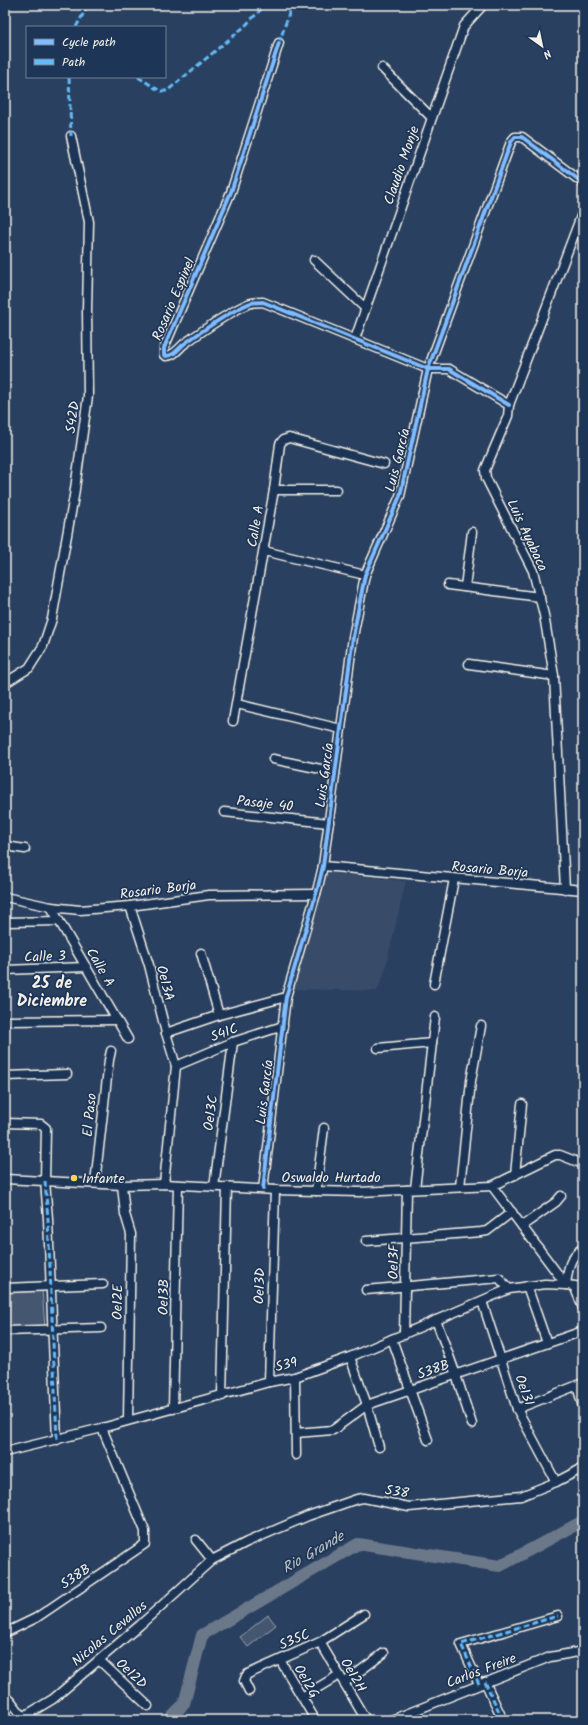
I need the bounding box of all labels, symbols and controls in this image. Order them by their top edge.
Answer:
legend [26,26,166,78]
north arrow [522,26,562,66]
text: Cycle path [62,33,116,52]
text: N [539,44,555,63]
text: Path [62,53,85,72]
street label: Claudio Monje [378,122,426,208]
street label: Rosario Espinel [147,254,202,344]
street label: S42D [60,400,86,435]
street label: Luis García [379,426,417,495]
street label: Luis Ayabaca [501,496,553,575]
street label: Calle A [241,503,270,549]
street label: Luis García [310,741,340,809]
street label: Pasaje 40 [235,790,294,818]
street label: Rosario Borja [451,856,529,884]
street label: Rosario Borja [119,874,198,906]
street label: Calle A [80,944,120,991]
street label: Calle 3 [24,945,66,969]
street label: Oe13A [150,963,180,1003]
district label: 25 de Diciembre [17,971,87,1014]
street label: S41C [207,1018,241,1048]
street label: Luis García [250,1058,280,1126]
street label: El Paso [77,1092,103,1138]
street label: Oe13C [198,1094,224,1132]
street label: Oswaldo Hurtado [282,1167,380,1189]
place label: Infante [82,1168,126,1190]
marker: Infante [69,1173,79,1183]
street label: Oe13F [383,1243,405,1280]
street label: Oe13D [248,1268,272,1305]
street label: Oe13B [153,1279,175,1315]
street label: Oe12E [107,1283,129,1320]
street label: S39 [273,1352,300,1378]
street label: S38B [414,1354,452,1386]
street label: Oe13I [508,1372,540,1409]
street label: S38 [383,1479,411,1505]
water label: Rio Grande [278,1525,350,1580]
street label: S38B [56,1559,95,1595]
street label: Nicolas Cevallos [67,1595,152,1672]
street label: S35C [276,1624,313,1656]
street label: Carlos Freire [443,1647,520,1694]
street label: Oe12D [110,1653,152,1694]
street label: Oe12H [334,1654,372,1697]
street label: Oe12G [288,1660,325,1703]

